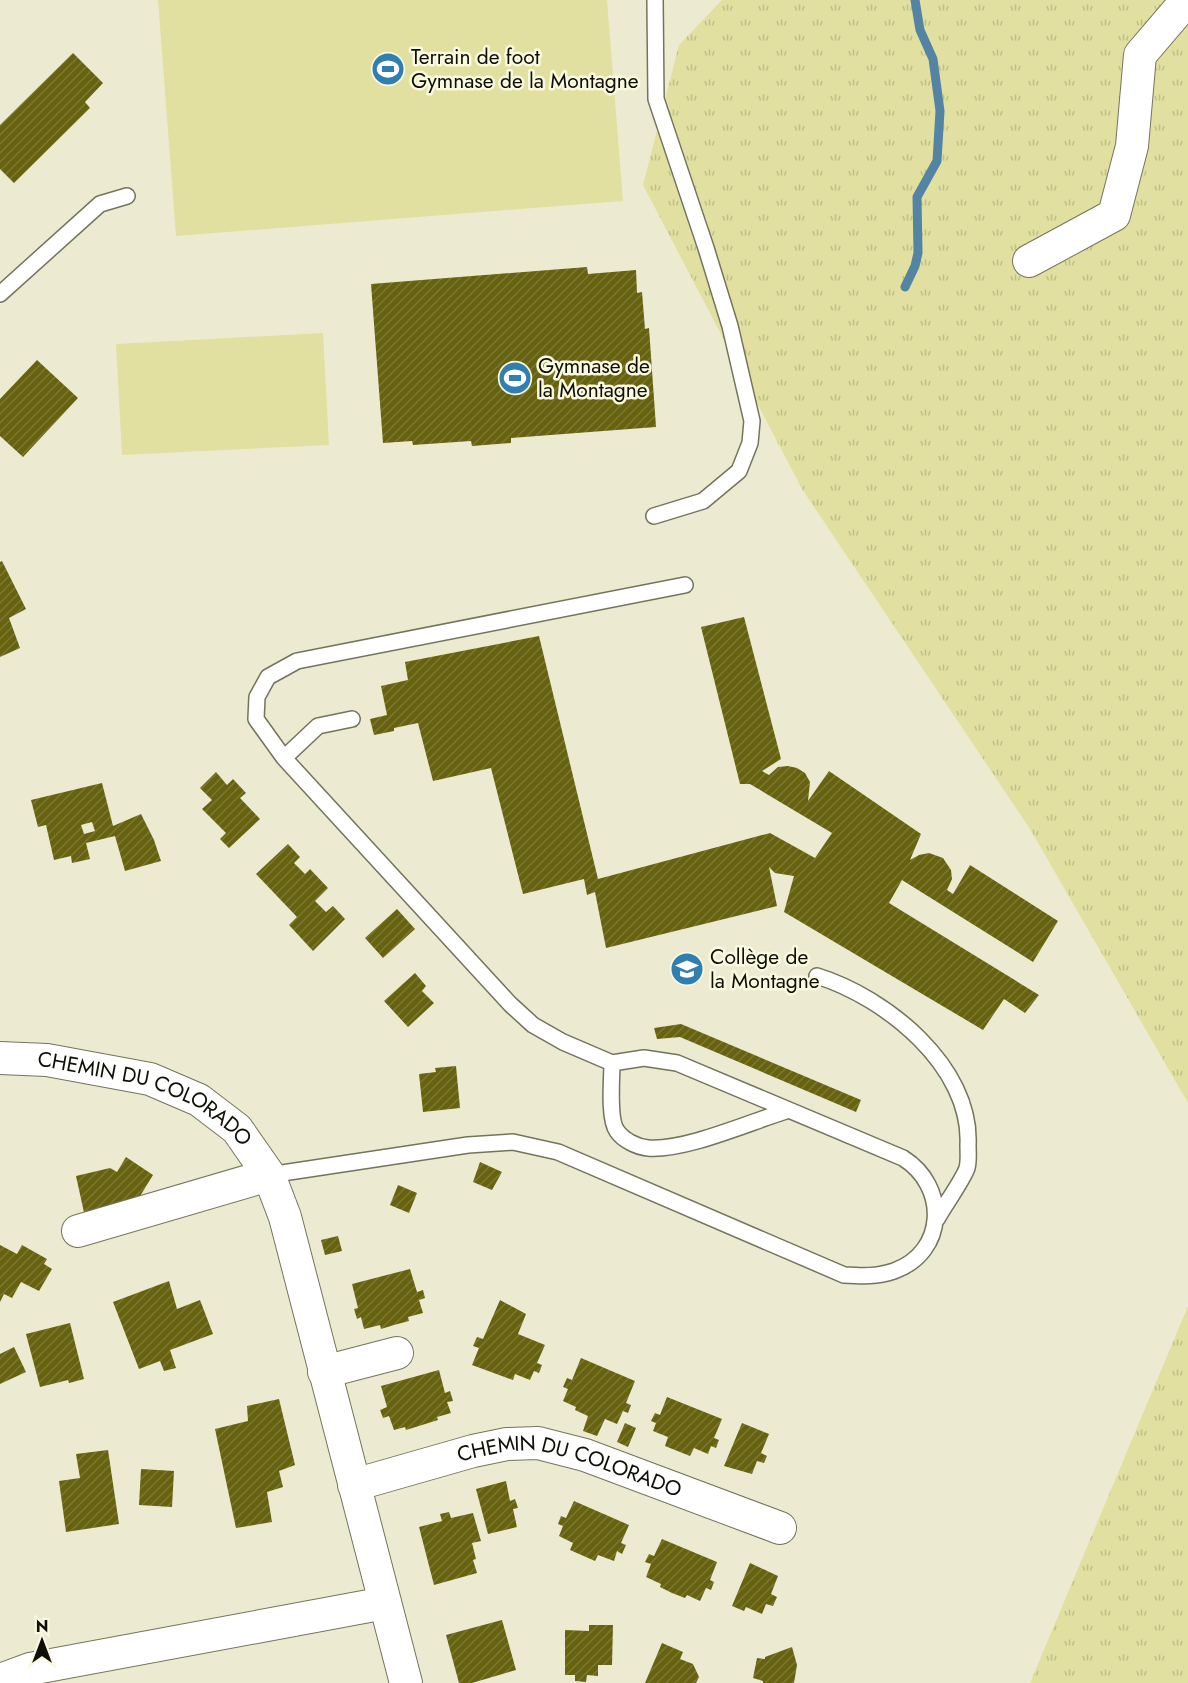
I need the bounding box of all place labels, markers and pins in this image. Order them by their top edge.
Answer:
place label: Terrain de foot Gymnase de la Montagne [411,42,639,96]
sports icon: Terrain de foot Gymnase de la Montagne [370,51,406,87]
place label: Gymnase de la Montagne [538,351,650,405]
sports icon: Gymnase de la Montagne [497,360,533,396]
place label: Collège de la Montagne [710,942,820,996]
school or university icon: Collège de la Montagne [669,951,705,987]

